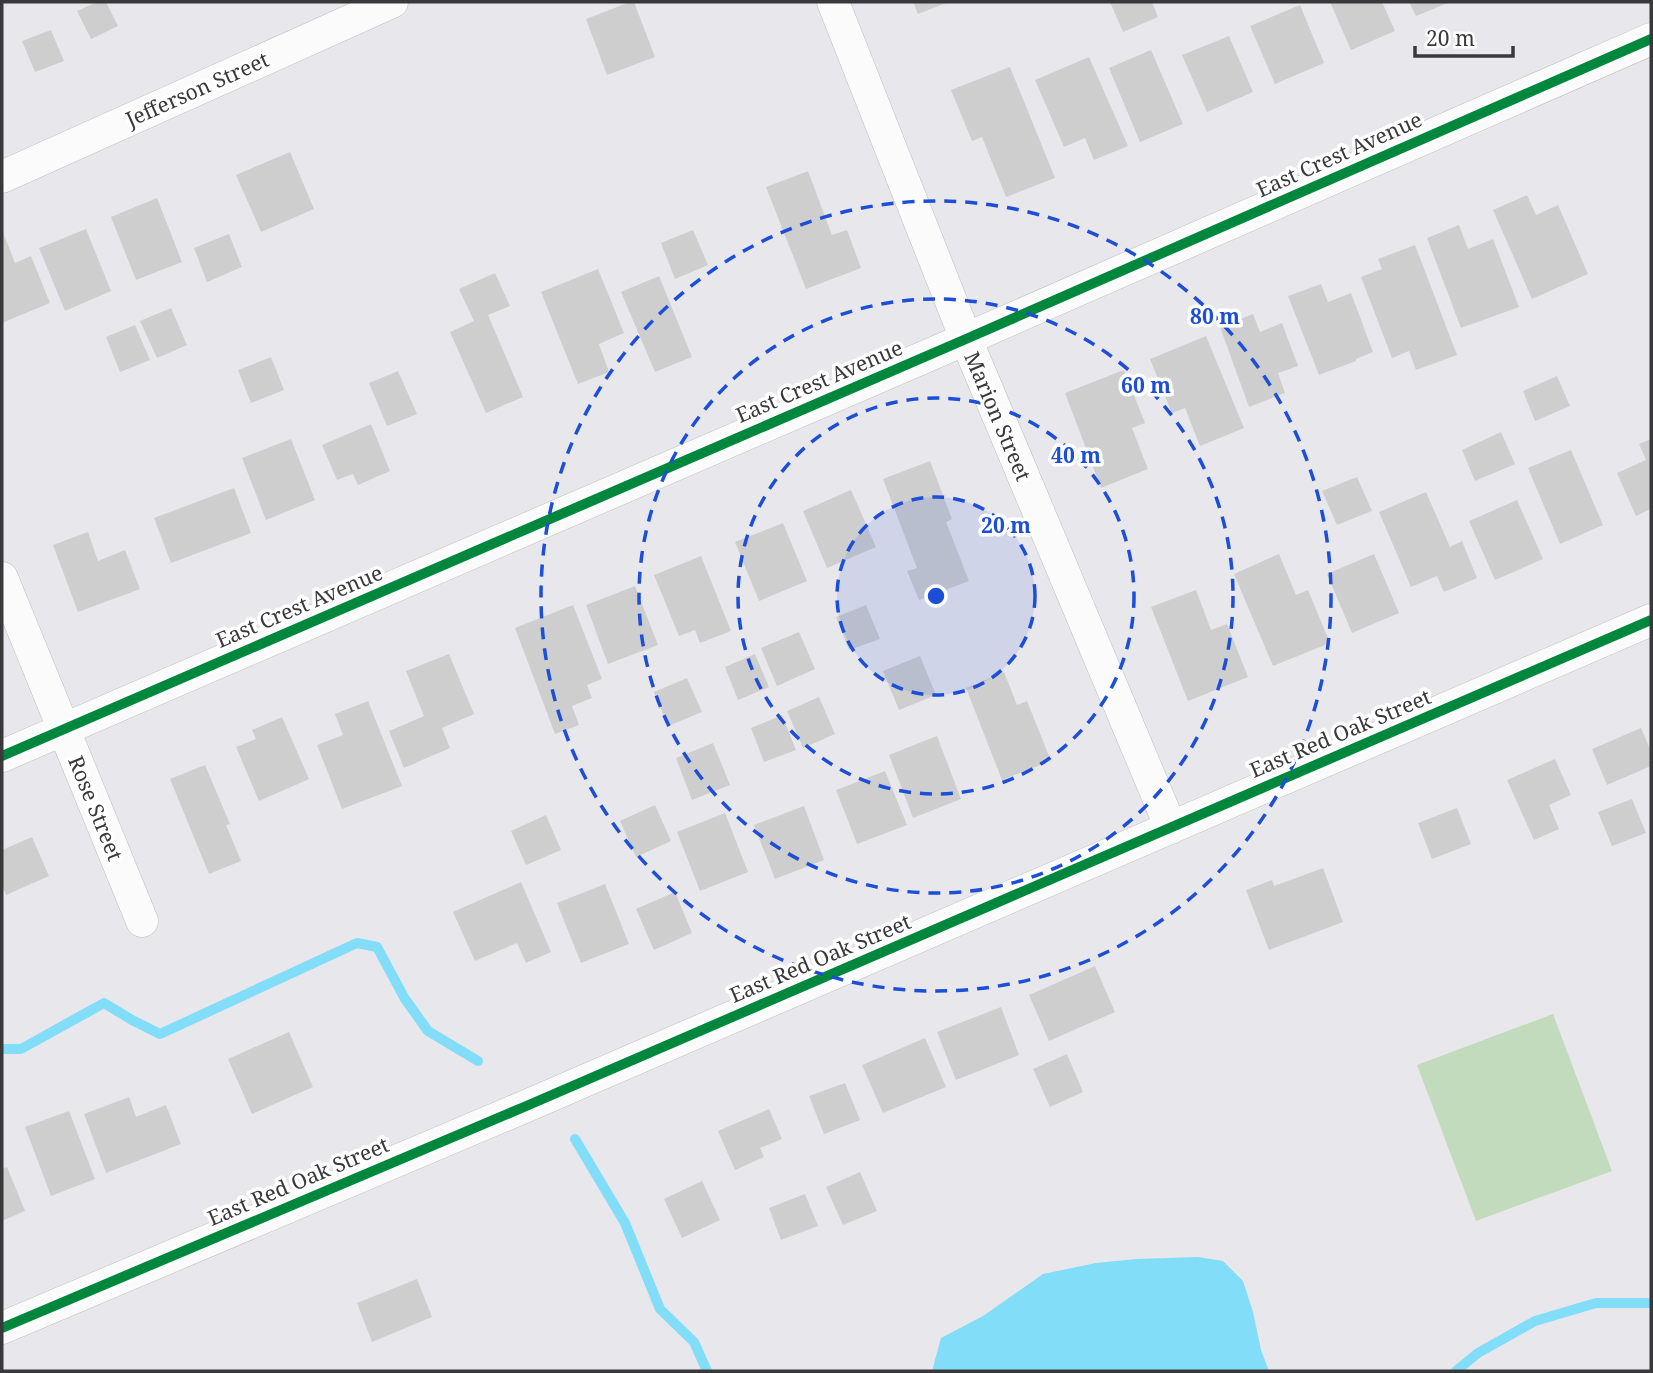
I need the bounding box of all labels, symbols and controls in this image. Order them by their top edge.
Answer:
scale bar [1415,14,1513,58]
text: 20 m [1426,24,1475,52]
street label: Jefferson Street [120,45,273,133]
street label: East Crest Avenue [1252,105,1426,203]
text: 80 m [1190,302,1240,330]
street label: East Crest Avenue [731,333,907,429]
street label: Marion Street [958,347,1038,485]
text: 60 m [1121,371,1171,399]
text: 40 m [1051,441,1101,469]
text: 20 m [981,511,1031,539]
street label: East Crest Avenue [211,558,387,654]
centre of rings [924,584,948,608]
street label: East Red Oak Street [1245,682,1435,784]
street label: Rose Street [62,751,130,865]
street label: East Red Oak Street [725,907,915,1009]
street label: East Red Oak Street [203,1130,393,1232]

